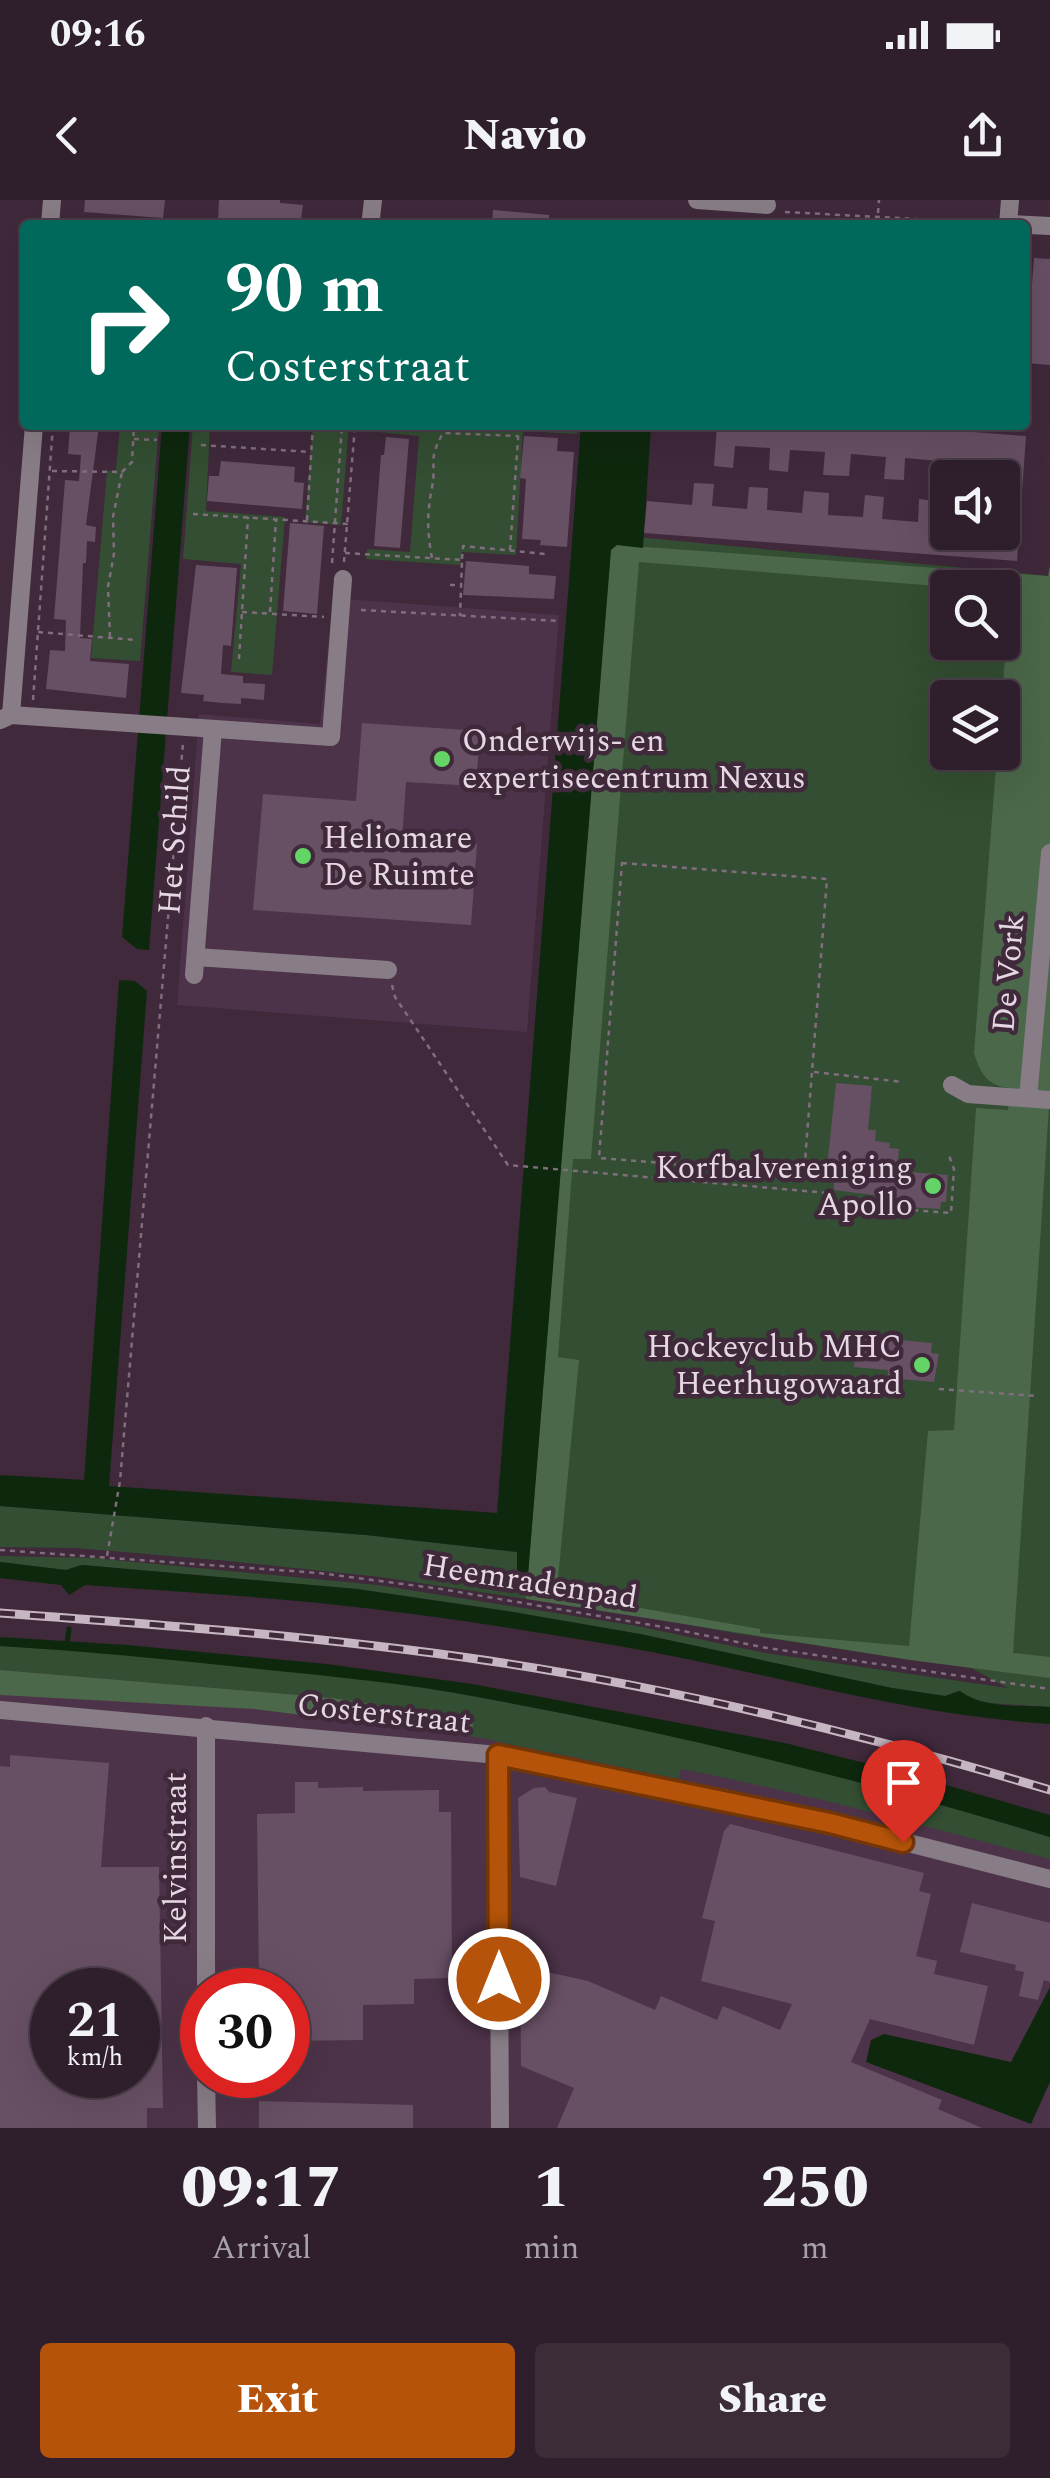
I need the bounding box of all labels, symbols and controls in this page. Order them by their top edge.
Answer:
text: 09:16 [50,6,145,64]
text: Navio [463,101,587,170]
icon: back [40,108,95,163]
icon: share [955,108,1010,163]
text: 90 m [225,237,384,343]
icon: right [60,260,190,390]
text: Costerstraat [225,333,470,402]
map controls [930,460,1020,770]
button: sound [930,460,1020,550]
button: search [930,570,1020,660]
button: layers [930,680,1020,770]
place label: Onderwijs- en expertisecentrum Nexus [462,717,806,803]
marker: Onderwijs- en expertisecentrum Nexus [431,748,453,770]
street label: Het Schild [145,764,205,916]
place label: Heliomare De Ruimte [323,814,475,900]
marker: Heliomare De Ruimte [292,845,314,867]
street label: De Vork [979,912,1039,1034]
place label: Korfbalvereniging Apollo [655,1144,913,1230]
marker: Korfbalvereniging Apollo [922,1175,944,1197]
place label: Hockeyclub MHC Heerhugowaard [647,1323,902,1409]
marker: Hockeyclub MHC Heerhugowaard [911,1354,933,1376]
street label: Heemradenpad [419,1541,641,1623]
street label: Costerstraat [295,1681,473,1747]
pin [861,1740,946,1843]
icon: arrive [876,1755,931,1810]
street label: Kelvinstraat [152,1772,201,1944]
position arrow [447,1927,551,2031]
speed limit sign: 30 [180,1968,310,2098]
text: 21 [67,1983,123,2059]
text: km/h [67,2039,123,2077]
text: 09:17 [181,2142,342,2234]
text: 1 [533,2142,569,2234]
text: 250 [761,2142,869,2234]
text: Arrival [212,2224,312,2273]
text: min [523,2224,579,2273]
text: m [801,2224,828,2273]
button: Exit [40,2343,515,2458]
button: Share [535,2343,1010,2458]

